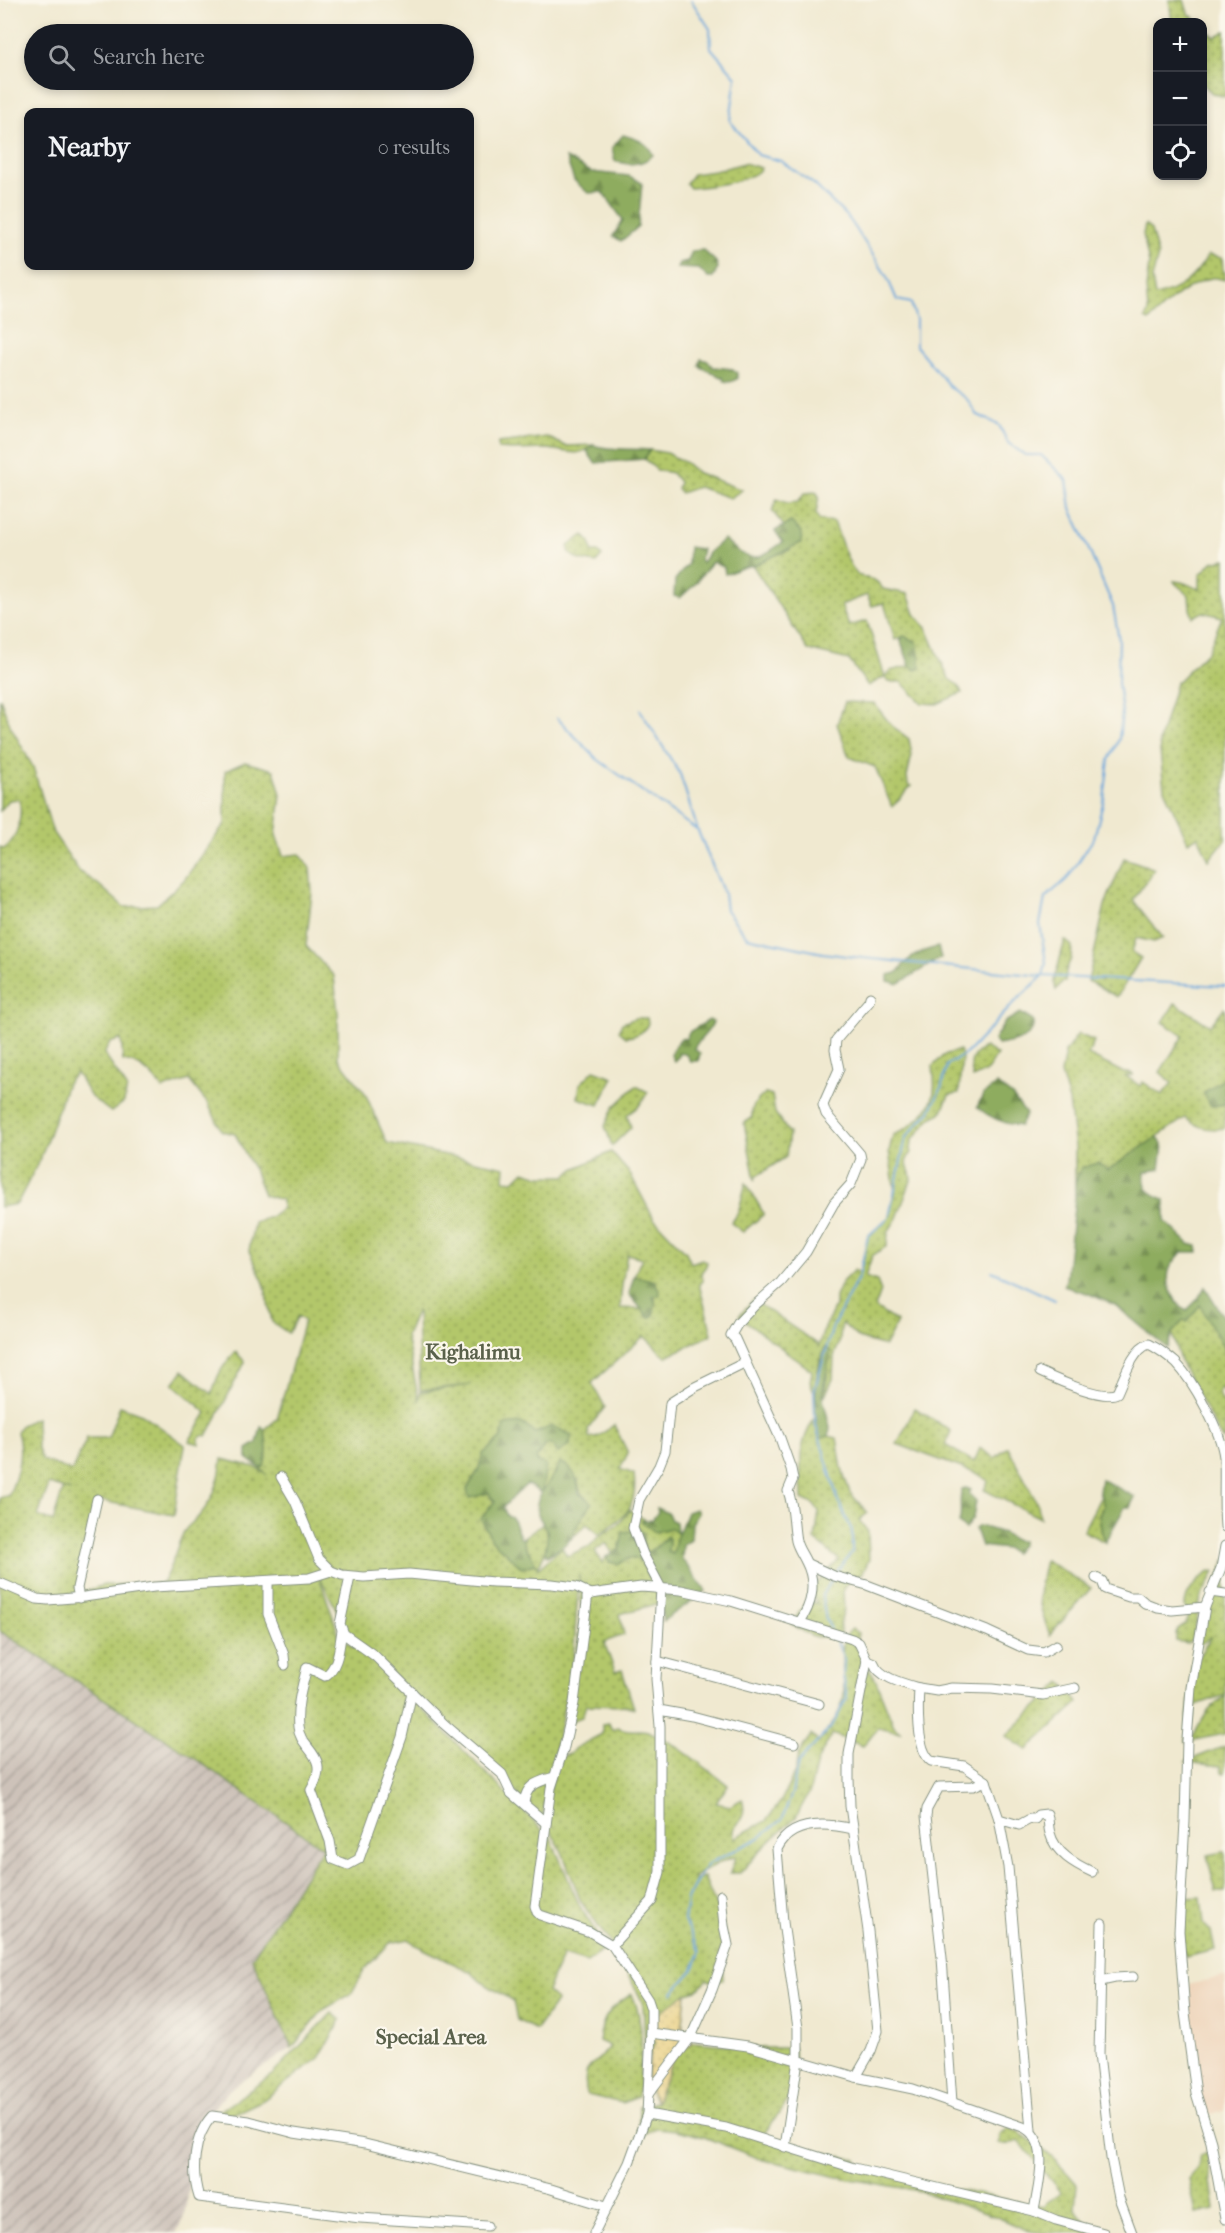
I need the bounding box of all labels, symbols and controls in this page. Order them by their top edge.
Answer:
map controls [1153,18,1207,180]
button: + [1153,18,1207,72]
search box [24,24,474,90]
icon: search [45,41,78,74]
text: Search here [93,44,205,70]
button: − [1153,72,1207,126]
button: locate [1153,126,1207,180]
text: Nearby [48,132,130,163]
text: 0 results [378,136,450,159]
district label: Kighalimu [425,1340,521,1364]
district label: Special Area [376,2025,488,2049]

